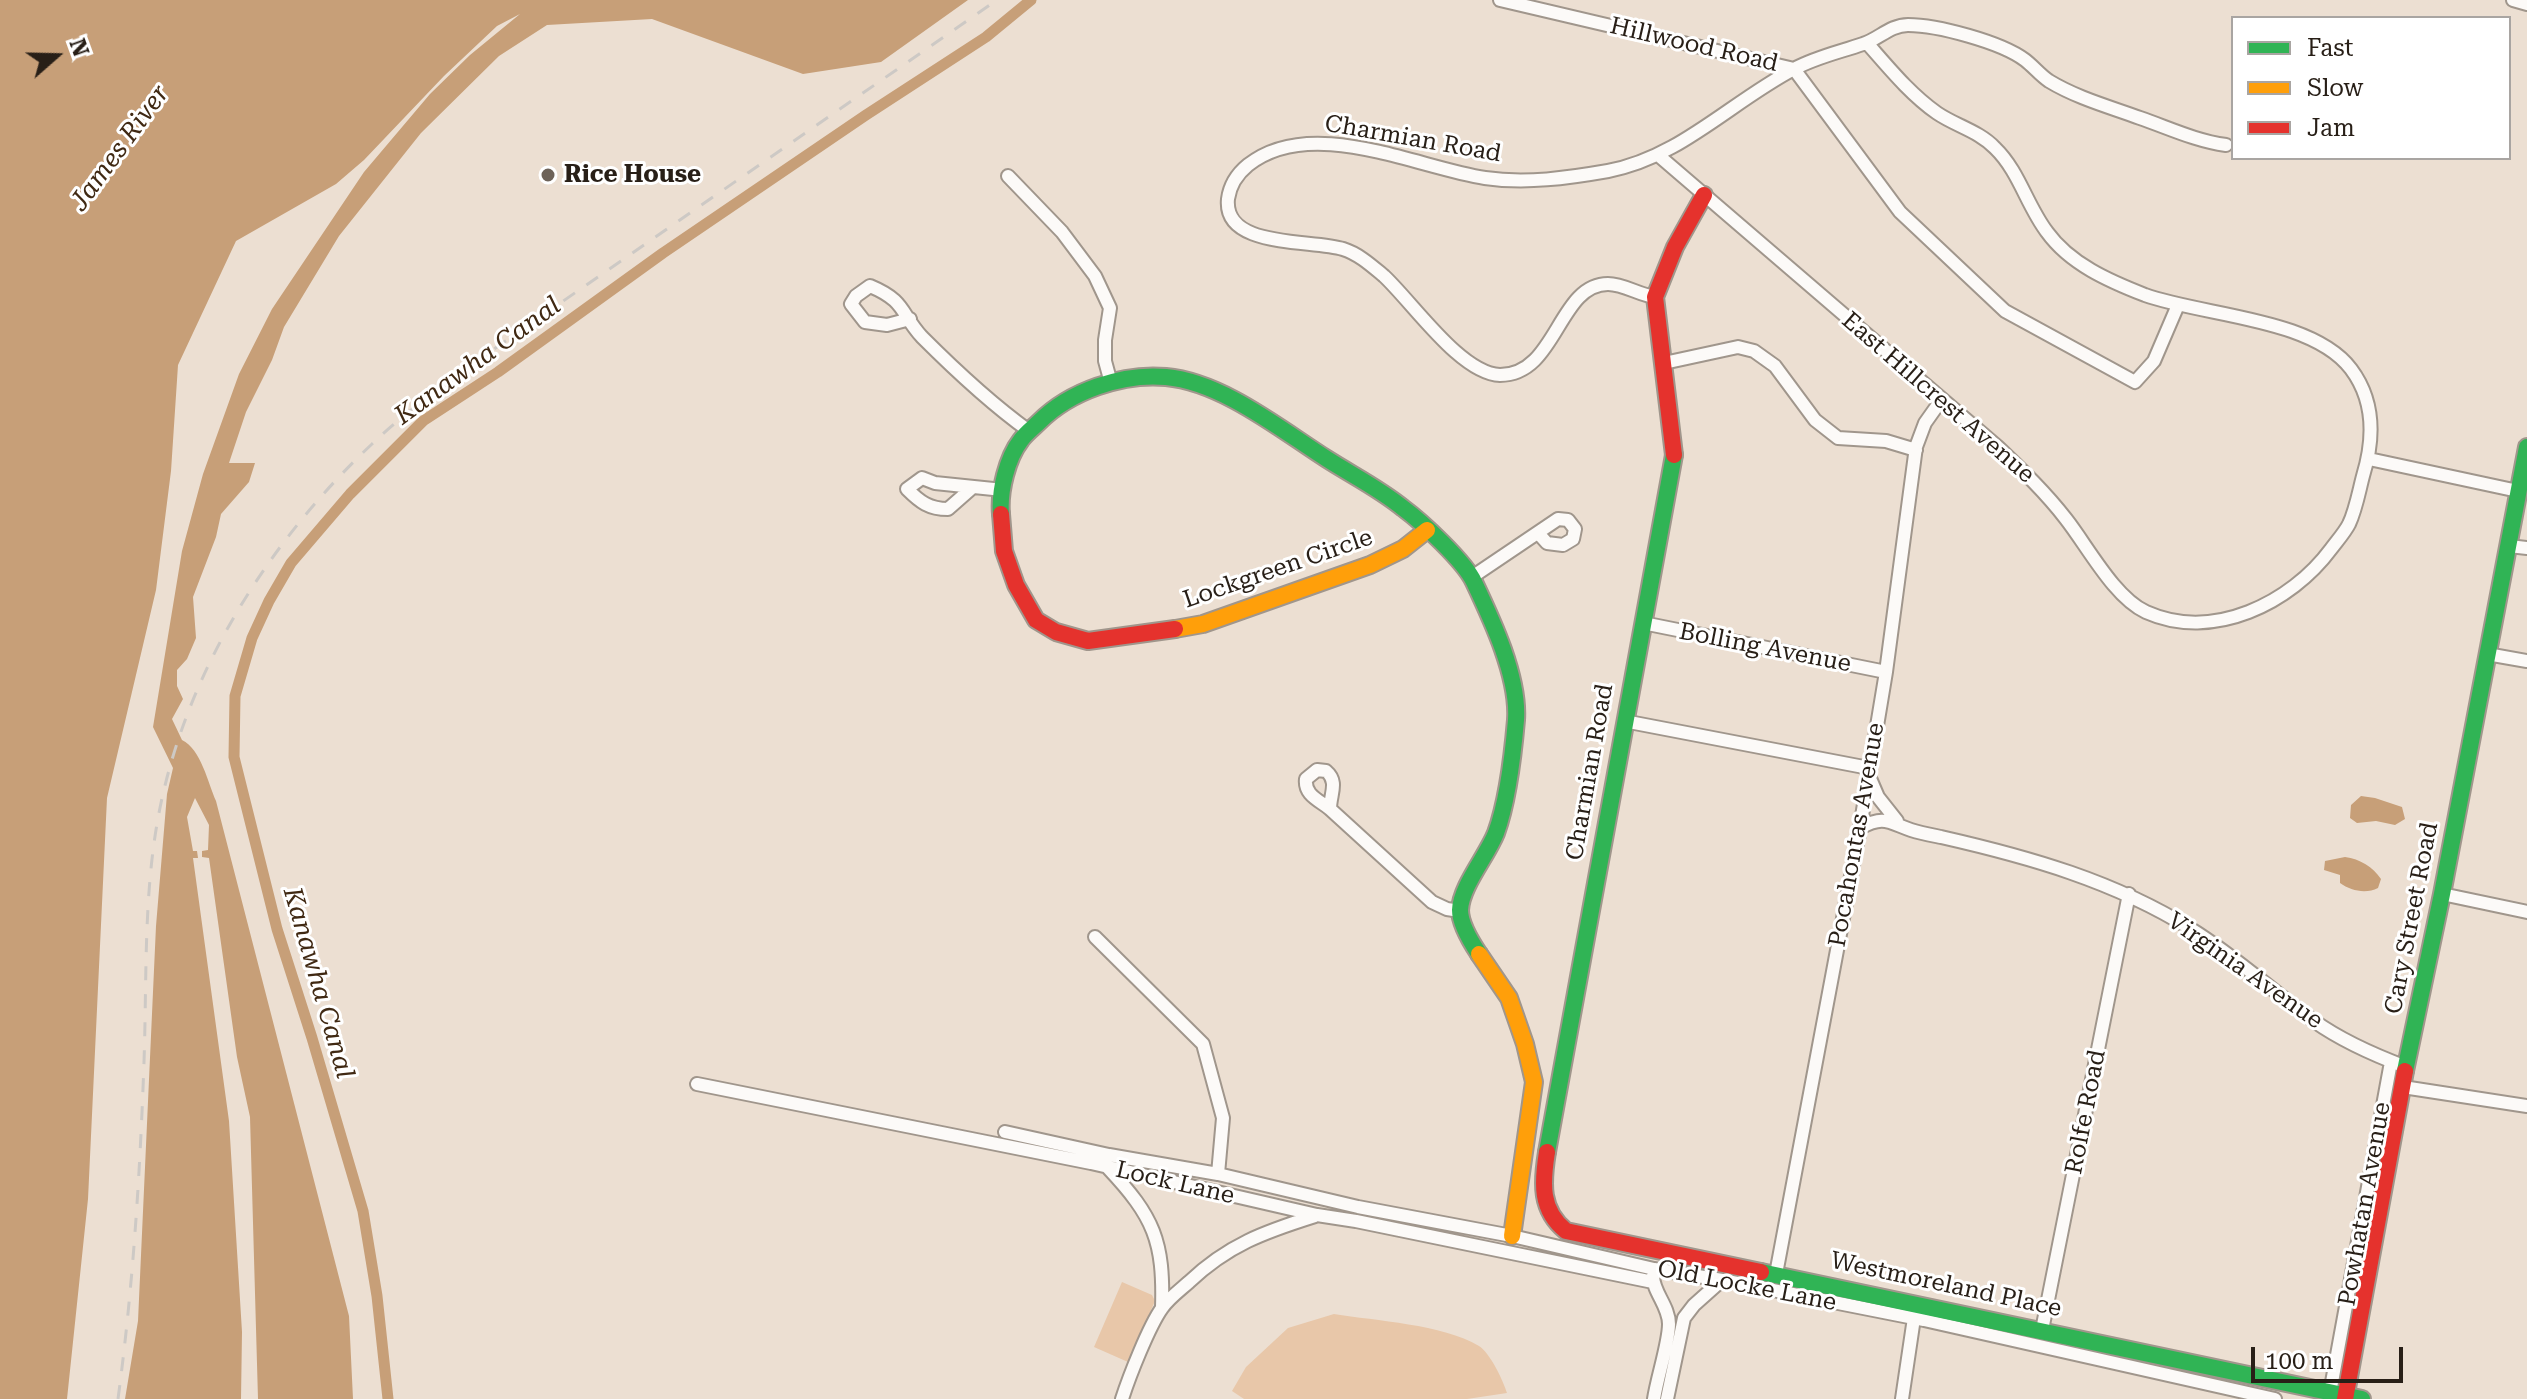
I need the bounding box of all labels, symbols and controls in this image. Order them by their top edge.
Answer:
street label: Hillwood Road [1607,12,1781,78]
north arrow [16,16,96,96]
legend [2231,16,2511,160]
text: Fast [2307,34,2354,62]
text: N [64,35,94,60]
text: Slow [2307,74,2363,102]
water label: James River [64,79,176,217]
street label: Charmian Road [1323,109,1503,169]
text: Jam [2307,114,2355,142]
place label: Rice House [564,161,701,189]
marker: Rice House [539,166,557,184]
water label: Kanawha Canal [389,290,567,432]
street label: East Hillcrest Avenue [1836,306,2040,490]
street label: Lockgreen Circle [1180,523,1376,615]
street label: Bolling Avenue [1677,617,1853,679]
street label: Charmian Road [1560,682,1620,862]
street label: Pocahontas Avenue [1823,721,1891,949]
street label: Cary Street Road [2379,820,2445,1016]
water label: Kanawha Canal [276,884,360,1082]
street label: Virginia Avenue [2162,907,2328,1035]
street label: Rolfe Road [2060,1047,2112,1177]
street label: Powhatan Avenue [2333,1100,2397,1308]
street label: Lock Lane [1113,1155,1237,1211]
street label: Westmoreland Place [1828,1246,2064,1324]
street label: Old Locke Lane [1655,1255,1839,1317]
scale bar [2255,1331,2407,1381]
text: 100 m [2265,1347,2333,1375]

